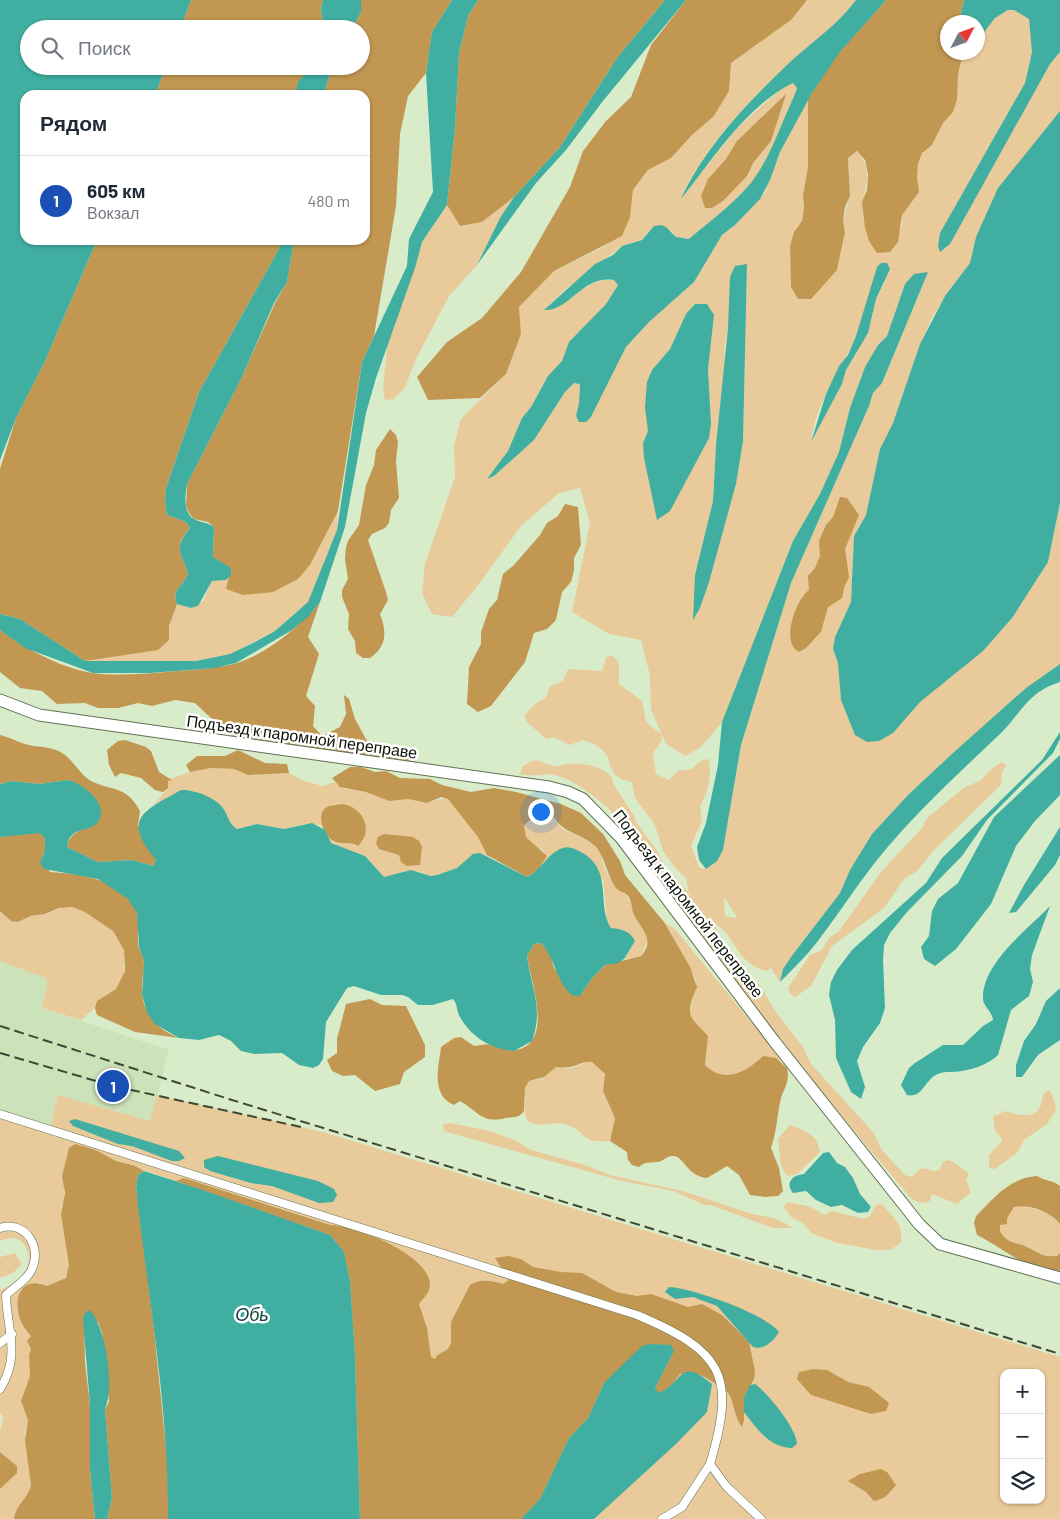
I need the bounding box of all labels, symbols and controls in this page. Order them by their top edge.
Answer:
north arrow [940,15,985,60]
search box [20,20,370,75]
icon: search [38,34,66,62]
text: Поиск [78,36,131,59]
text: Рядом [40,110,107,135]
text: 605 км [87,179,146,202]
text: 1 [53,191,59,210]
text: 480 m [307,191,350,210]
text: Вокзал [87,203,139,222]
street label: Подъезд к паромной переправе [186,710,419,762]
your location [528,799,554,825]
street label: Подъезд к паромной переправе [610,806,768,1001]
pin: 1 [97,1067,129,1105]
water label: Обь [235,1303,269,1325]
map controls [1000,1369,1045,1504]
button: + [1000,1369,1045,1414]
button: − [1000,1414,1045,1459]
button: layers [1000,1459,1045,1504]

